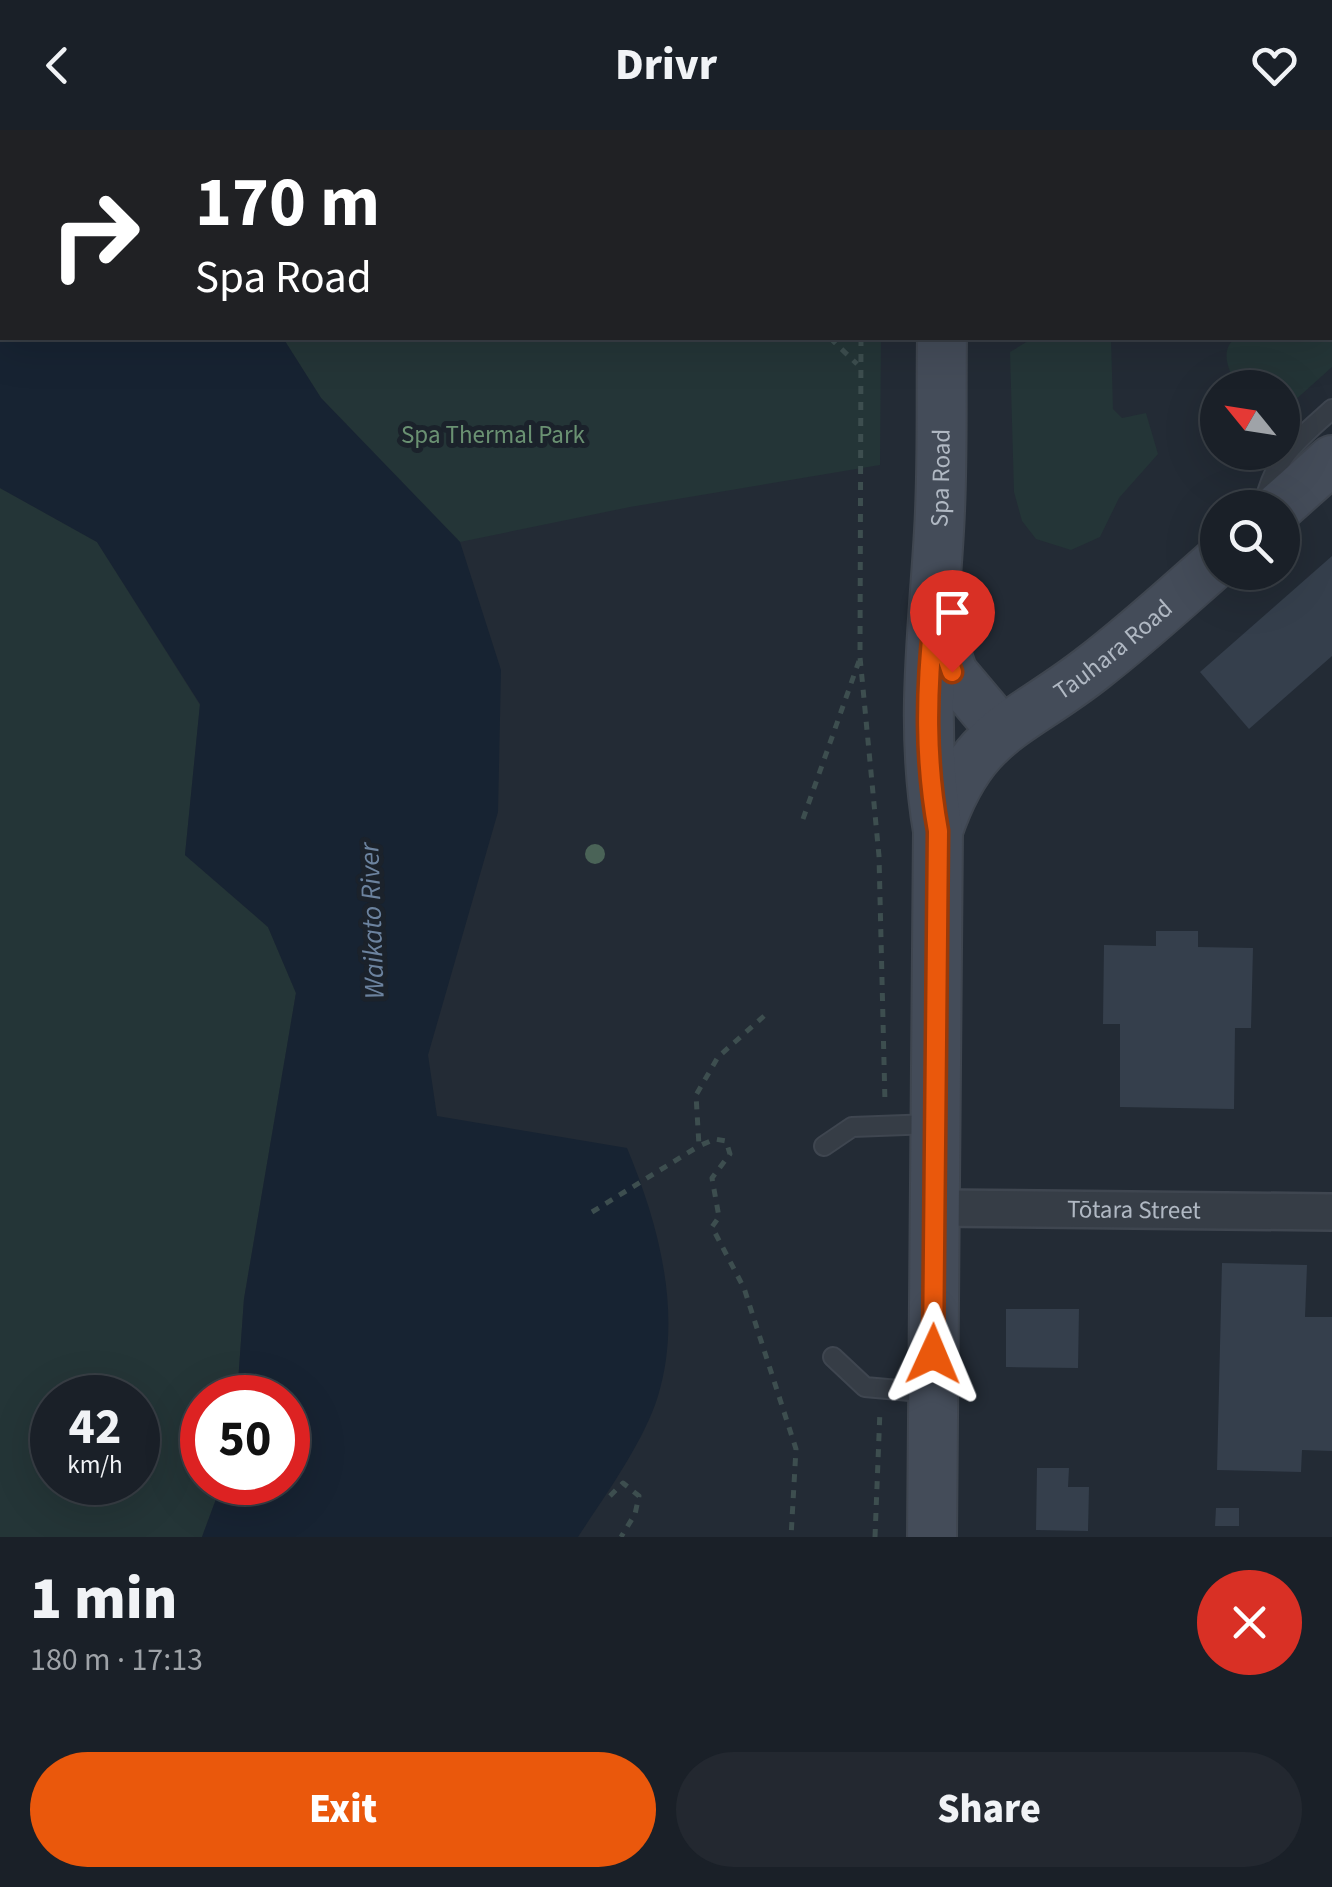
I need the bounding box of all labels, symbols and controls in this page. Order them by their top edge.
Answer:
text: Drivr [615,33,717,97]
icon: back [30,38,85,93]
icon: heart [1247,38,1302,93]
text: 170 m [195,153,380,253]
icon: right [30,170,160,300]
text: Spa Road [195,246,372,310]
north arrow [1200,370,1300,470]
map controls [1200,370,1300,590]
park label: Spa Thermal Park [401,417,586,453]
street label: Spa Road [921,429,960,528]
button: search [1200,490,1300,590]
pin [910,570,995,673]
icon: arrive [925,585,980,640]
street label: Tauhara Road [1046,591,1181,709]
water label: Waikato River [349,841,395,1000]
street label: Tōtara Street [1067,1191,1202,1229]
position arrow [881,1302,985,1406]
speed limit sign: 50 [180,1375,310,1505]
text: 42 [69,1392,121,1463]
text: km/h [67,1447,123,1483]
text: 1 min [30,1557,177,1642]
button: close [1197,1570,1302,1675]
text: 180 m · 17:13 [30,1637,203,1683]
button: Exit [30,1752,656,1867]
button: Share [676,1752,1302,1867]

